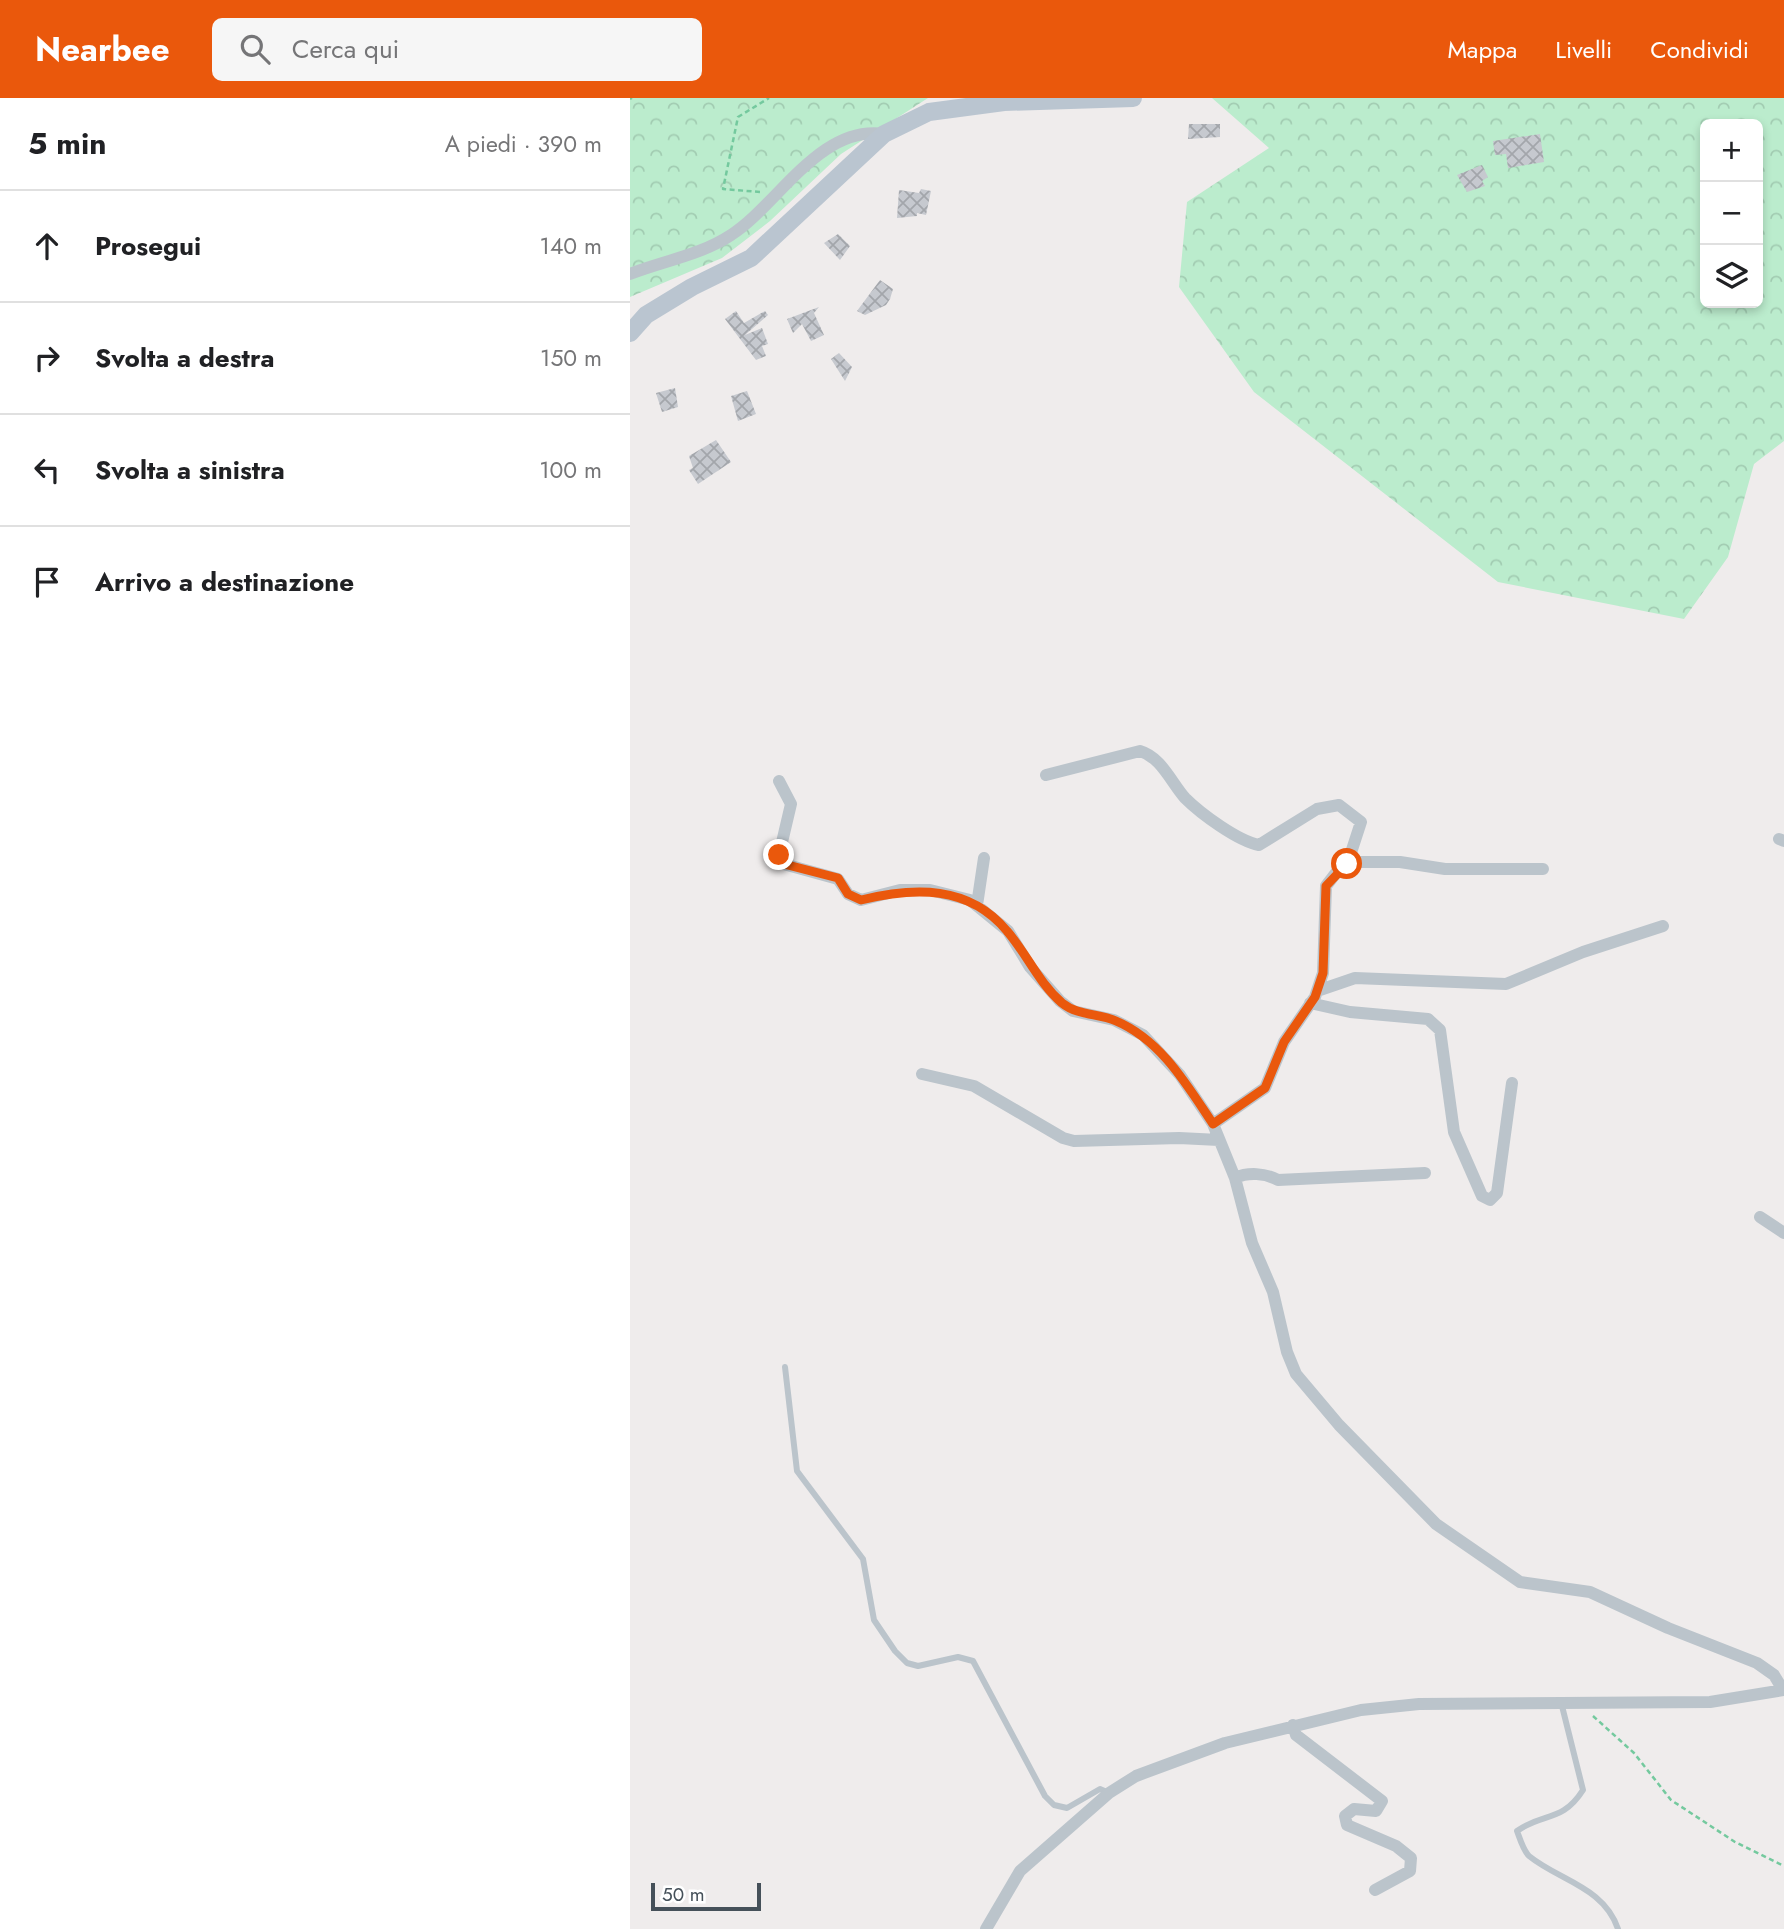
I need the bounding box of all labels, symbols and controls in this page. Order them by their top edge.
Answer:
search box [212,18,702,81]
text: Nearbee [35,26,170,73]
icon: search [236,30,274,68]
text: Cerca qui [292,30,399,68]
text: Mappa [1447,32,1517,67]
text: Livelli [1555,32,1612,67]
text: Condividi [1650,32,1749,67]
map controls [1700,119,1763,308]
button: + [1700,119,1763,182]
text: 5 min [28,122,106,165]
text: A piedi · 390 m [445,127,602,161]
button: − [1700,182,1763,245]
icon: ahead [28,227,66,265]
text: Prosegui [95,227,201,265]
text: 140 m [540,229,602,263]
button: layers [1700,245,1763,308]
icon: right [28,339,66,377]
text: Svolta a destra [95,339,275,377]
text: 150 m [540,341,602,375]
icon: left [28,451,66,489]
text: Svolta a sinistra [95,451,285,489]
text: 100 m [539,453,602,487]
icon: arrive [28,563,66,601]
text: Arrivo a destinazione [95,563,354,601]
route end [763,839,794,870]
route start [1331,848,1362,879]
scale bar [651,1880,761,1912]
text: 50 m [662,1881,705,1908]

